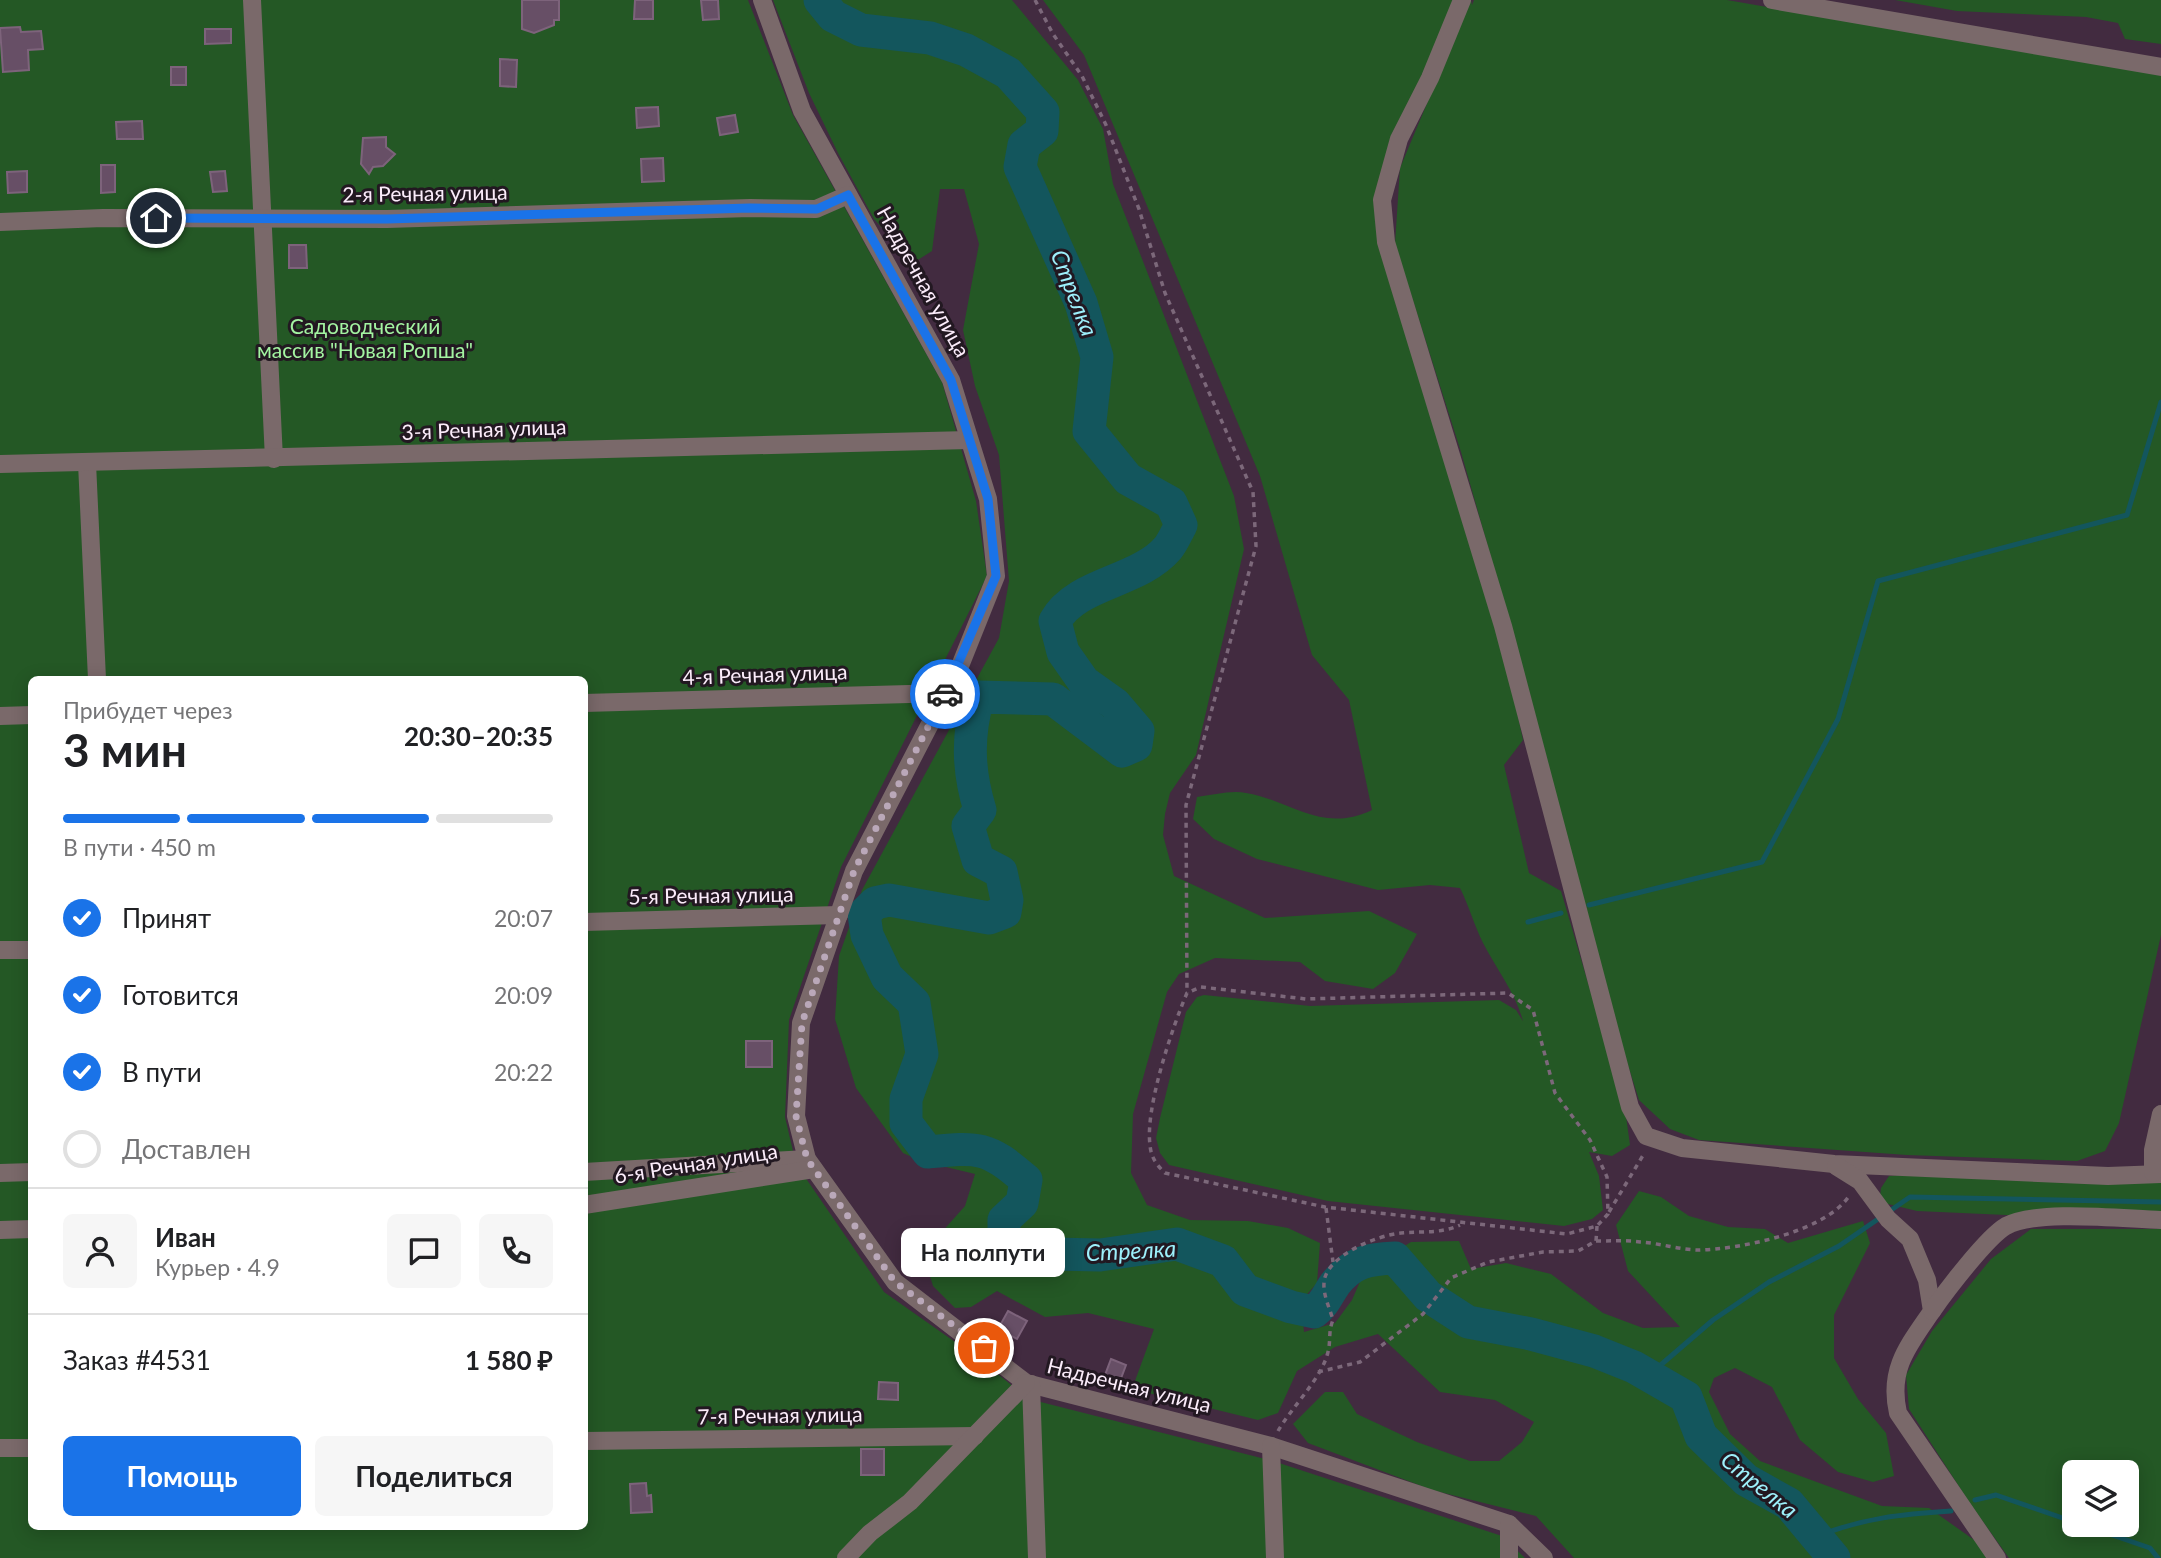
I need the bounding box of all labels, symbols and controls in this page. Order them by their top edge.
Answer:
street label: 2-я Речная улица [342,179,508,206]
pin [126,188,186,248]
icon: home [137,199,175,237]
street label: Надречная улица [873,202,976,361]
water label: Стрелка [1046,245,1104,340]
park label: Садоводческий массив "Новая Ропша" [257,313,473,362]
street label: 3-я Речная улица [401,413,567,444]
street label: 4-я Речная улица [682,658,848,689]
courier [910,659,980,729]
icon: car [926,675,964,713]
text: Прибудет через [63,696,233,724]
text: 20:30–20:35 [404,720,553,752]
text: 3 мин [63,722,187,777]
text: В пути · 450 m [63,833,216,861]
street label: 5-я Речная улица [628,881,794,908]
icon: check [63,899,101,937]
text: Принят [122,902,211,934]
text: 20:07 [494,904,553,932]
icon: check [63,976,101,1014]
text: Готовится [122,979,239,1011]
text: 20:09 [494,981,553,1009]
icon: check [63,1053,101,1091]
text: В пути [122,1056,202,1088]
text: 20:22 [494,1058,553,1086]
text: Доставлен [122,1133,251,1165]
street label: 6-я Речная улица [612,1137,779,1188]
button: person [63,1214,137,1288]
button: chat [387,1214,461,1288]
button: phone [479,1214,553,1288]
text: Иван [155,1221,216,1253]
callout: На полпути [902,1229,1066,1278]
water label: Стрелка [1085,1234,1177,1266]
text: На полпути [921,1238,1045,1266]
text: Курьер · 4.9 [155,1253,280,1281]
pin [954,1318,1014,1378]
icon: bag [965,1329,1003,1367]
text: Заказ #4531 [63,1344,211,1376]
text: 1 580 ₽ [465,1344,553,1376]
street label: Надречная улица [1045,1352,1214,1417]
street label: 7-я Речная улица [697,1401,863,1428]
button: Помощь [63,1436,301,1516]
button: Поделиться [315,1436,553,1516]
water label: Стрелка [1716,1445,1804,1524]
map controls [2062,1460,2139,1537]
button: layers [2062,1460,2139,1537]

